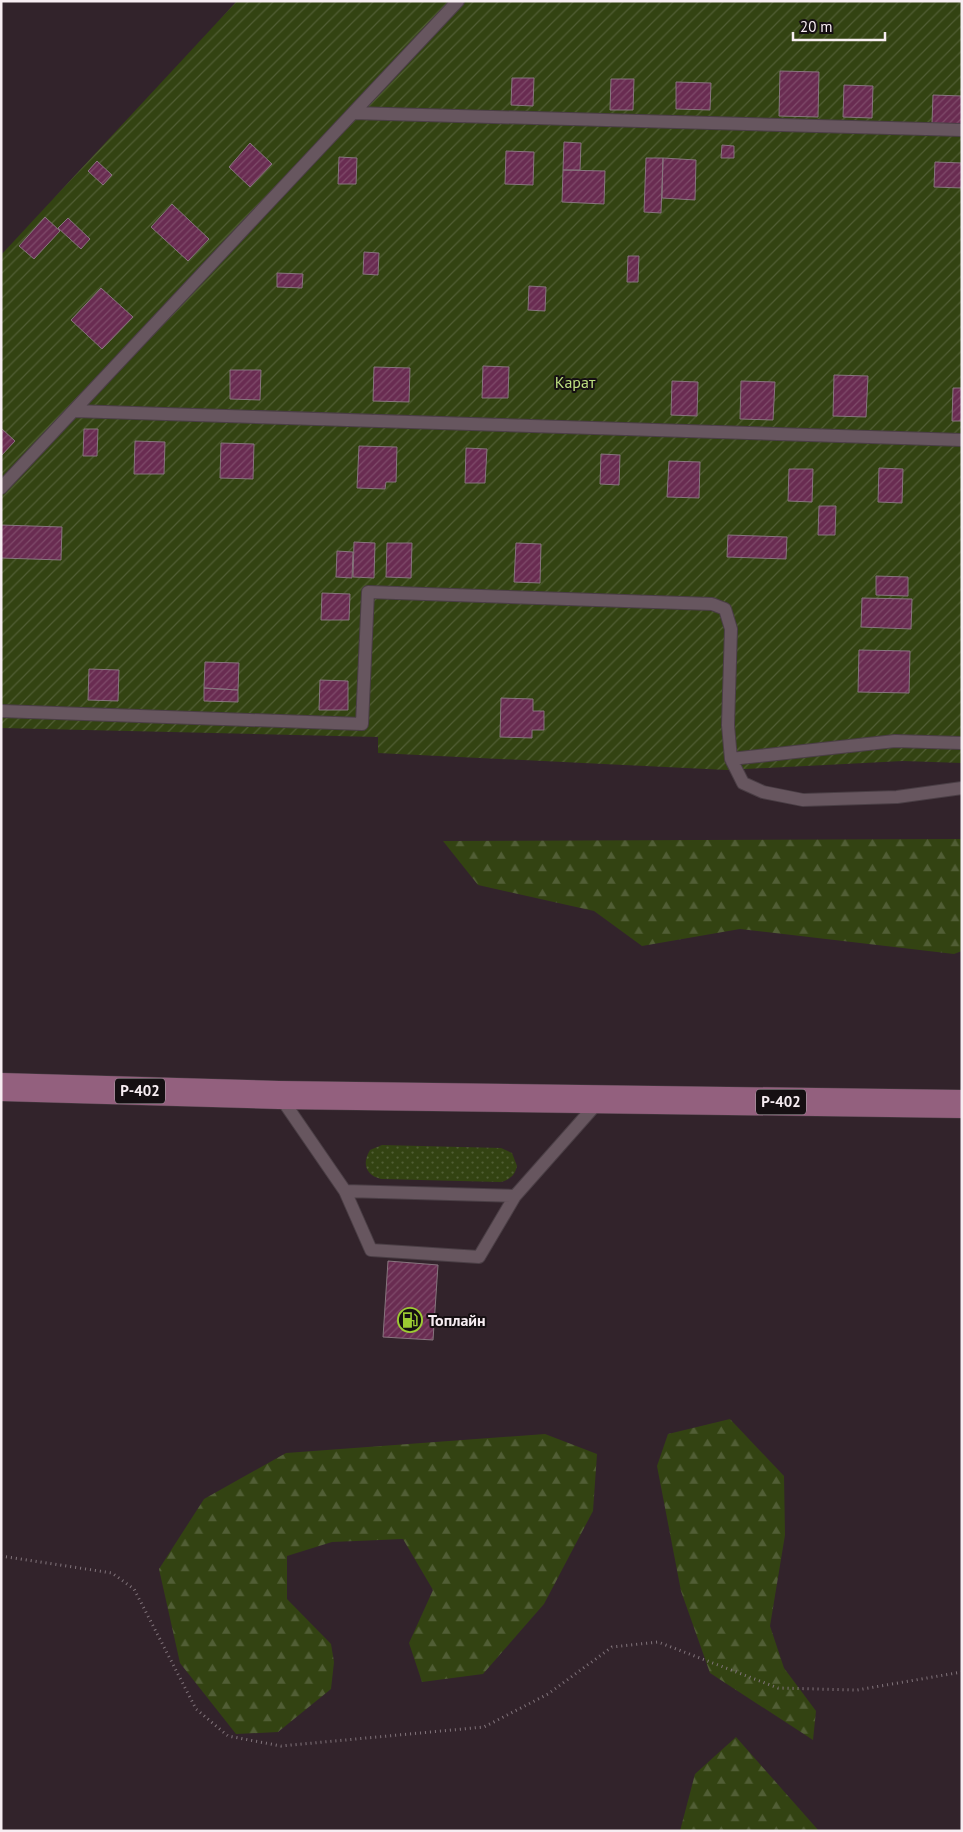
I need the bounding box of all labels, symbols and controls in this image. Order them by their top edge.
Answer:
scale bar [793,10,886,42]
text: 20 m [800,17,833,36]
park label: Карат [555,372,596,392]
road number: Р-402 [115,1078,165,1104]
road number: Р-402 [756,1090,806,1114]
fuel station icon: Топлайн [397,1307,423,1333]
place label: Топлайн [428,1310,486,1330]

